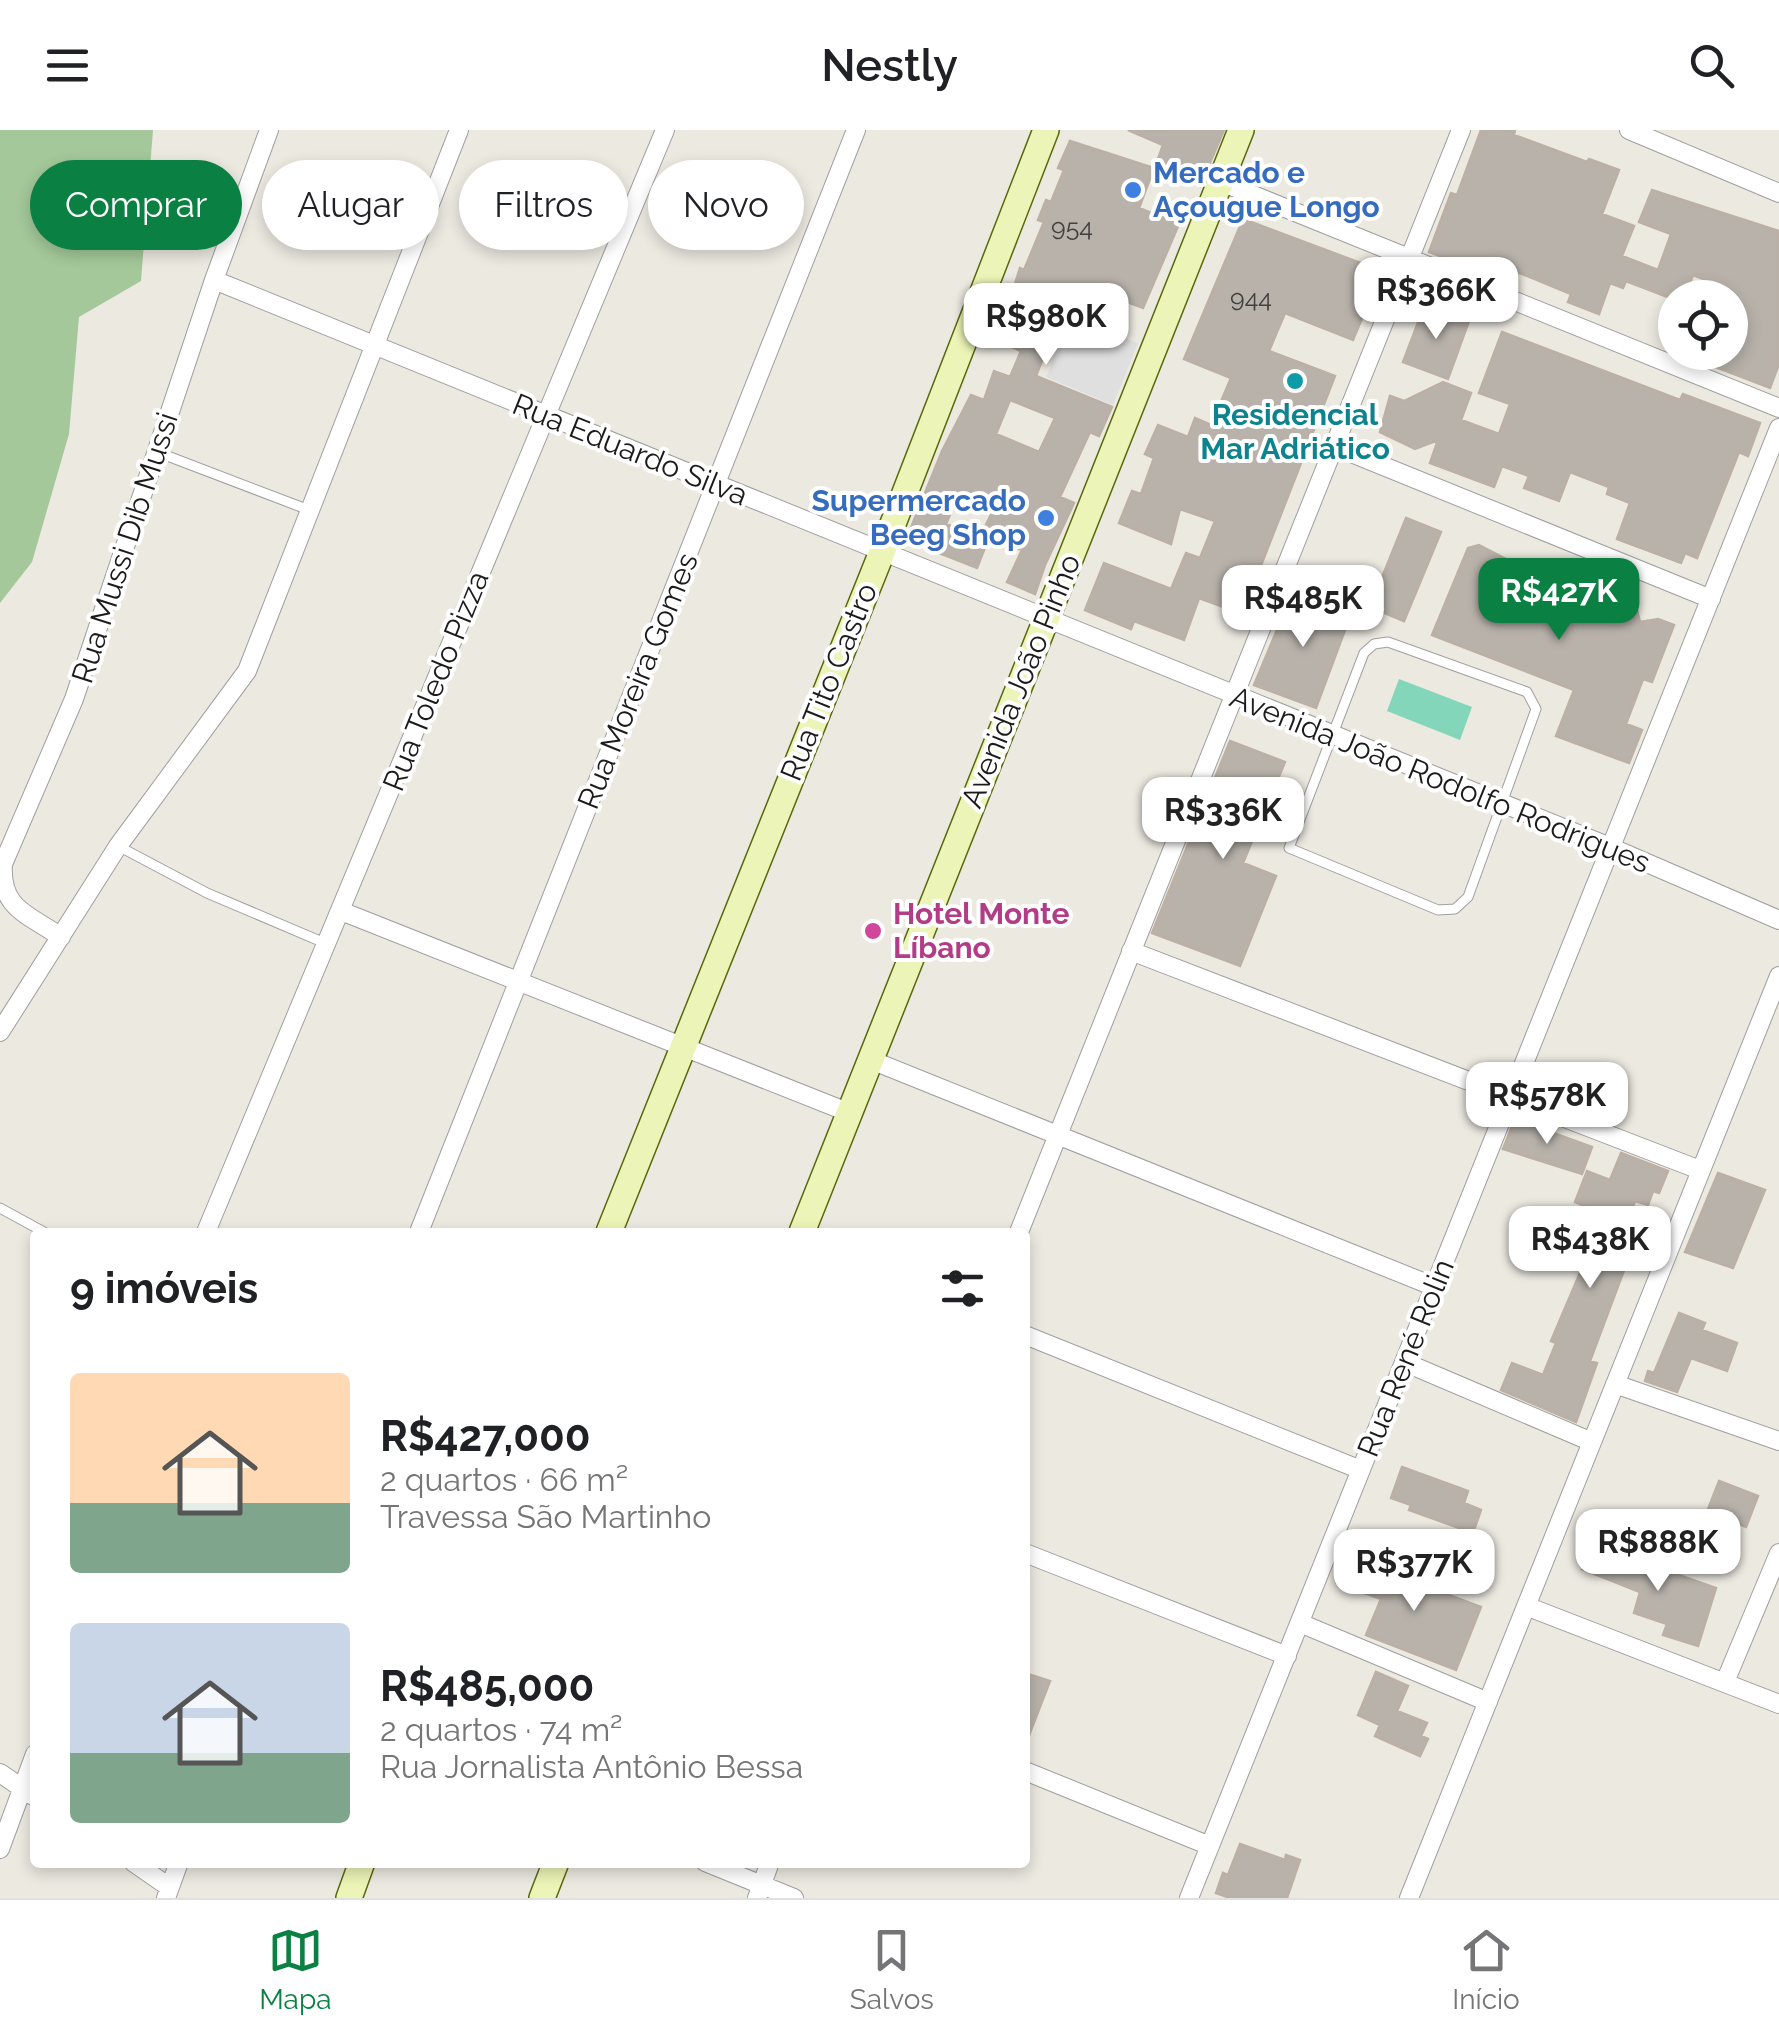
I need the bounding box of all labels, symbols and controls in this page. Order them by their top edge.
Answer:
icon: menu [40,38,95,93]
icon: search [1684,38,1739,93]
text: Nestly [821,39,958,92]
place label: Mercado e Açougue Longo [1153,155,1380,224]
chip: Comprar [30,160,242,250]
chip: Alugar [262,160,439,250]
chip: Filtros [459,160,628,250]
chip: Novo [648,160,804,250]
marker: Mercado e Açougue Longo [1122,179,1144,201]
house number: 954 [1051,212,1093,242]
pin: R$366K [1355,257,1517,342]
text: R$366K [1376,271,1496,308]
map controls [1658,280,1748,370]
button: locate [1658,280,1748,370]
pin: R$980K [965,283,1127,368]
house number: 944 [1230,283,1272,313]
text: R$980K [986,297,1106,334]
marker: Residencial Mar Adriático [1284,370,1306,392]
street label: Rua Eduardo Silva [508,386,753,513]
place label: Residencial Mar Adriático [1200,397,1390,466]
street label: Rua Mussi Dib Mussi [64,408,185,687]
place label: Supermercado Beeg Shop [812,483,1026,552]
marker: Supermercado Beeg Shop [1035,507,1057,529]
street label: Rua Moreira Gomes [570,548,705,814]
street label: Avenida João Pinho [954,549,1087,813]
pin: R$427K [1478,558,1640,643]
pin: R$485K [1222,565,1384,650]
street label: Rua Toledo Pizza [375,566,496,796]
text: R$427K [1500,572,1618,609]
street label: Rua Tito Castro [773,578,884,786]
text: R$485K [1244,579,1362,616]
street label: Avenida João Rodolfo Rodrigues [1225,679,1655,880]
pin: R$336K [1142,777,1304,862]
text: R$336K [1164,791,1282,828]
place label: Hotel Monte Líbano [893,896,1069,965]
marker: Hotel Monte Líbano [862,920,884,942]
pin: R$578K [1466,1062,1628,1147]
text: R$578K [1488,1076,1606,1113]
pin: R$438K [1509,1206,1671,1291]
text: R$438K [1531,1220,1649,1257]
street label: Rua René Rolin [1350,1254,1461,1462]
icon: filters [935,1261,990,1316]
text: 9 imóveis [70,1264,258,1313]
text: R$427,000 [380,1412,591,1461]
icon: home [150,1413,270,1533]
text: 2 quartos · 66 m² [380,1461,628,1498]
text: Travessa São Martinho [380,1498,711,1535]
pin: R$888K [1577,1509,1739,1594]
text: R$888K [1598,1523,1718,1560]
pin: R$377K [1333,1529,1495,1614]
text: R$377K [1356,1543,1472,1580]
text: R$485,000 [380,1662,594,1711]
icon: home [150,1663,270,1783]
text: 2 quartos · 74 m² [380,1711,623,1748]
text: Rua Jornalista Antônio Bessa [380,1748,803,1785]
tab: Mapa [259,1923,331,2016]
tab: Salvos [850,1923,934,2016]
tab: Início [1452,1923,1520,2016]

